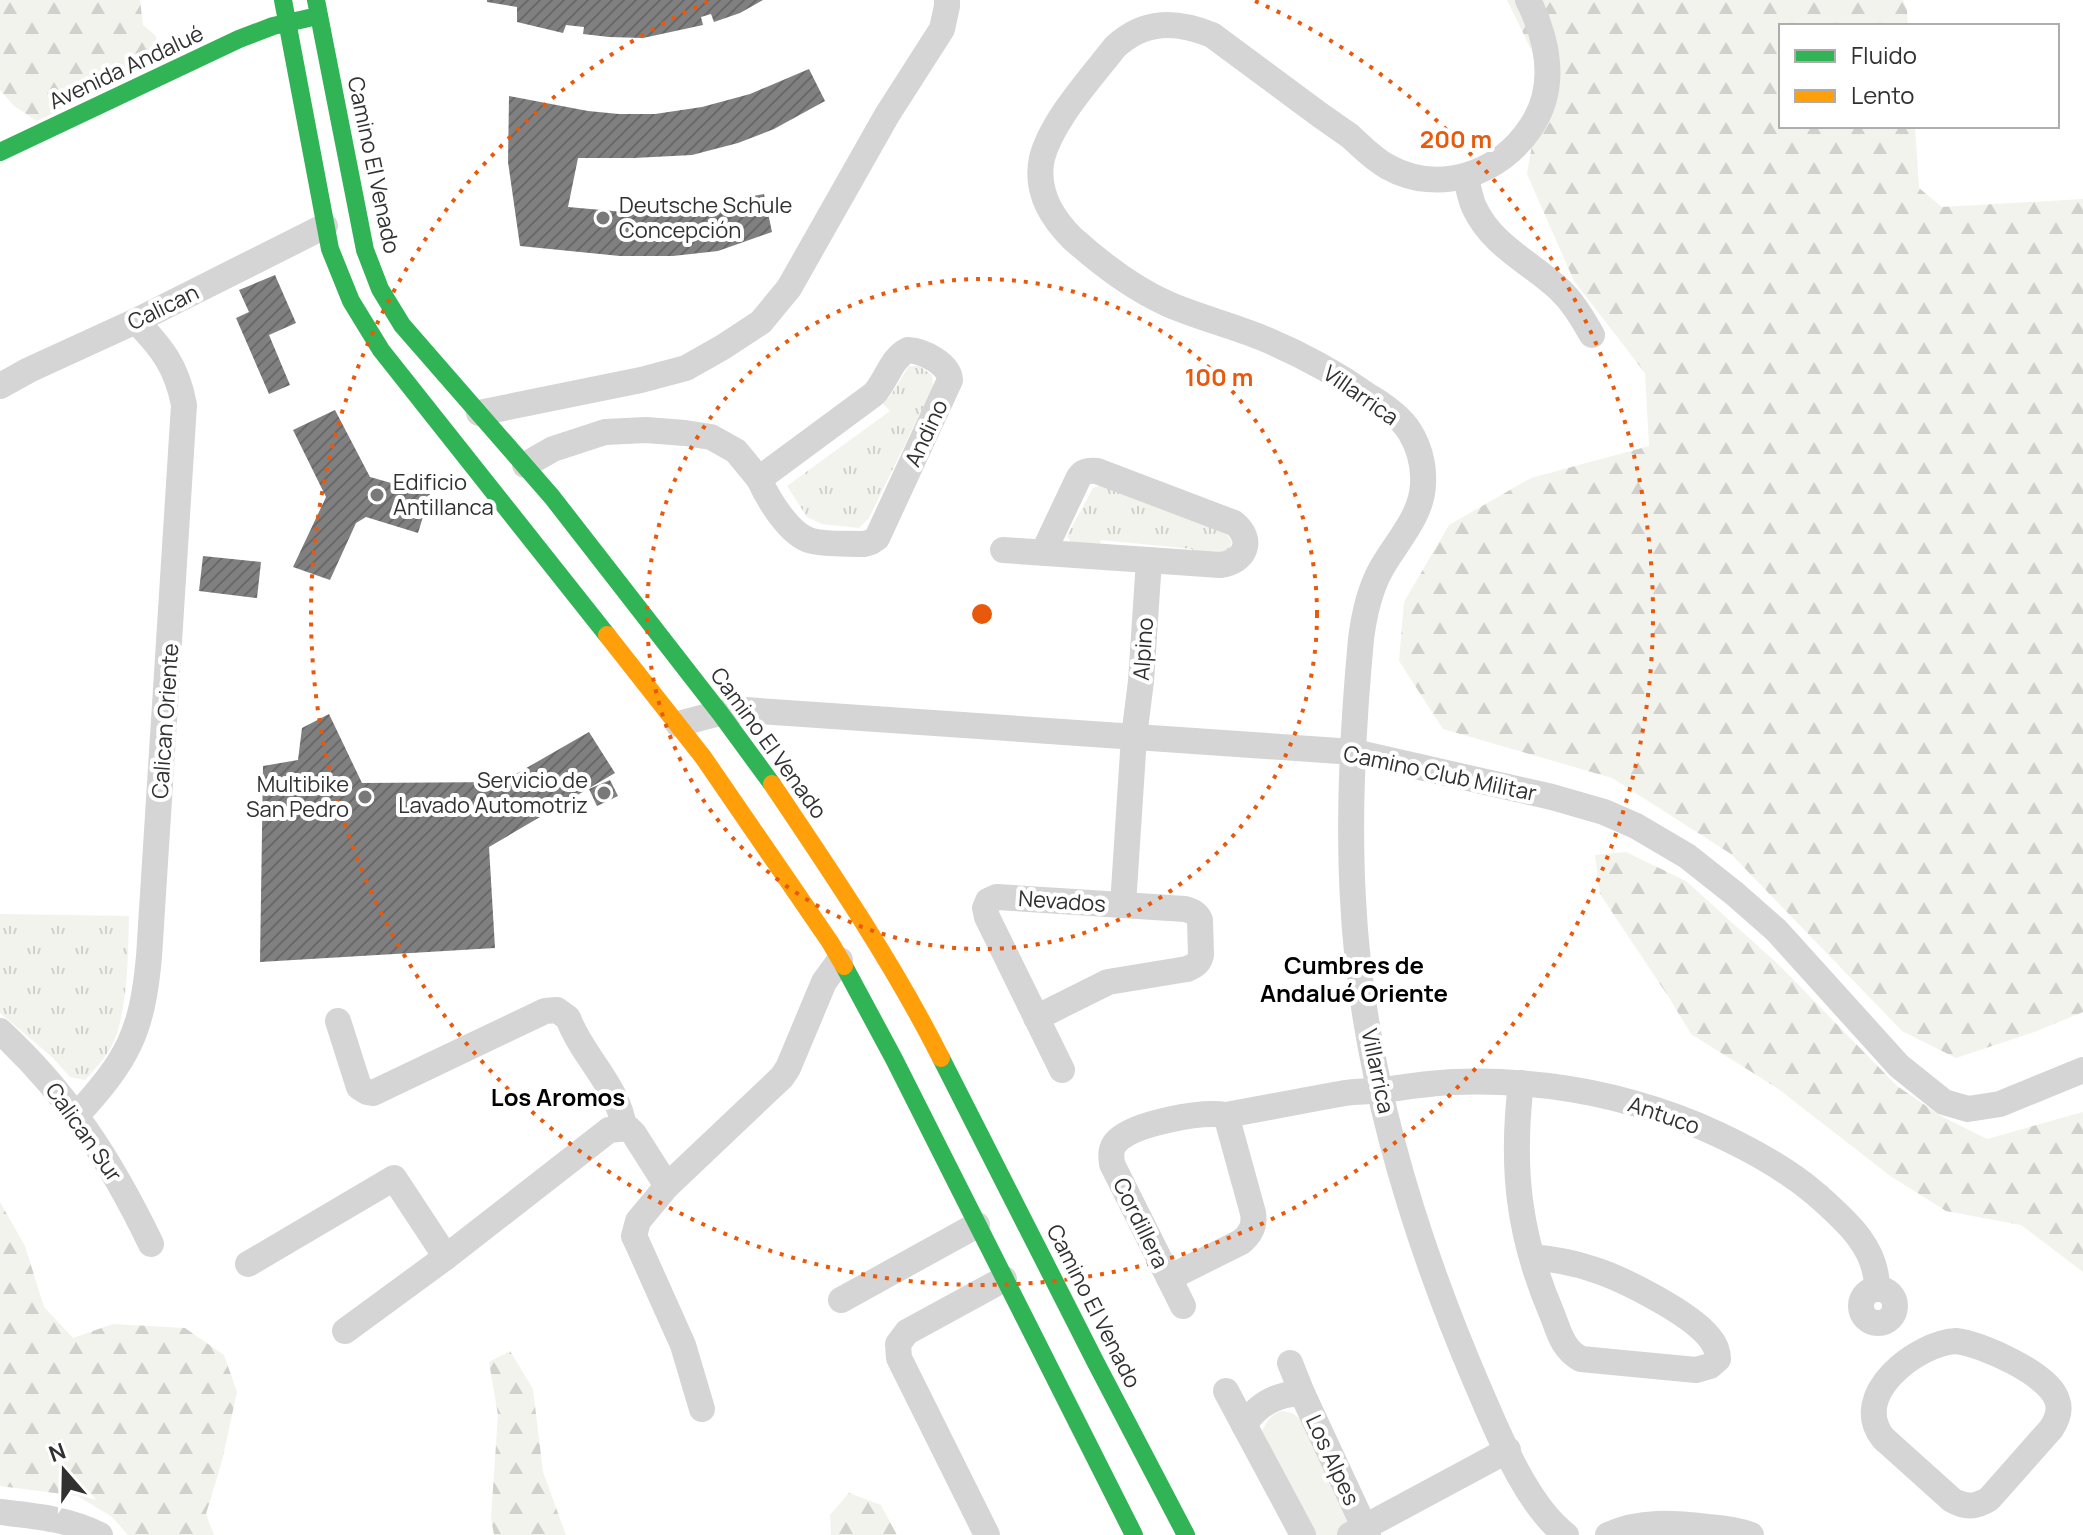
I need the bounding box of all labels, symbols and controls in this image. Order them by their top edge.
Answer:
street label: Avenida Andalué [44,18,208,116]
legend [1779,24,2059,128]
text: Fluido [1851,38,1917,71]
street label: Camino El Venado [341,74,407,256]
text: Lento [1851,78,1915,111]
text: 200 m [1420,122,1492,155]
place label: Deutsche Schule Concepción [619,190,793,245]
marker: Deutsche Schule Concepción [594,209,612,227]
street label: Calican [122,277,204,337]
street label: Villarrica [1317,358,1405,432]
text: 100 m [1185,360,1253,393]
street label: Andino [897,394,955,472]
place label: Edificio Antillanca [393,467,494,522]
marker: Edificio Antillanca [368,486,386,504]
centre of rings [968,600,996,628]
street label: Alpino [1126,616,1160,682]
street label: Calican Oriente [145,642,185,800]
street label: Camino El Venado [704,661,834,825]
street label: Camino Club Militar [1341,738,1539,808]
place label: Servicio de Lavado Automotriz [398,765,588,820]
place label: Multibike San Pedro [246,769,349,824]
marker: Servicio de Lavado Automotriz [595,784,613,802]
marker: Multibike San Pedro [356,788,374,806]
street label: Nevados [1017,883,1107,919]
district label: Cumbres de Andalué Oriente [1260,948,1448,1009]
street label: Villarrica [1354,1026,1402,1116]
street label: Calican Sur [39,1076,129,1188]
district label: Los Aromos [491,1080,625,1113]
street label: Antuco [1624,1089,1704,1141]
street label: Cordillera [1106,1173,1176,1273]
street label: Camino El Venado [1040,1219,1148,1393]
street label: Los Alpes [1299,1410,1367,1510]
north arrow [24,1431,104,1511]
text: N [45,1435,70,1469]

